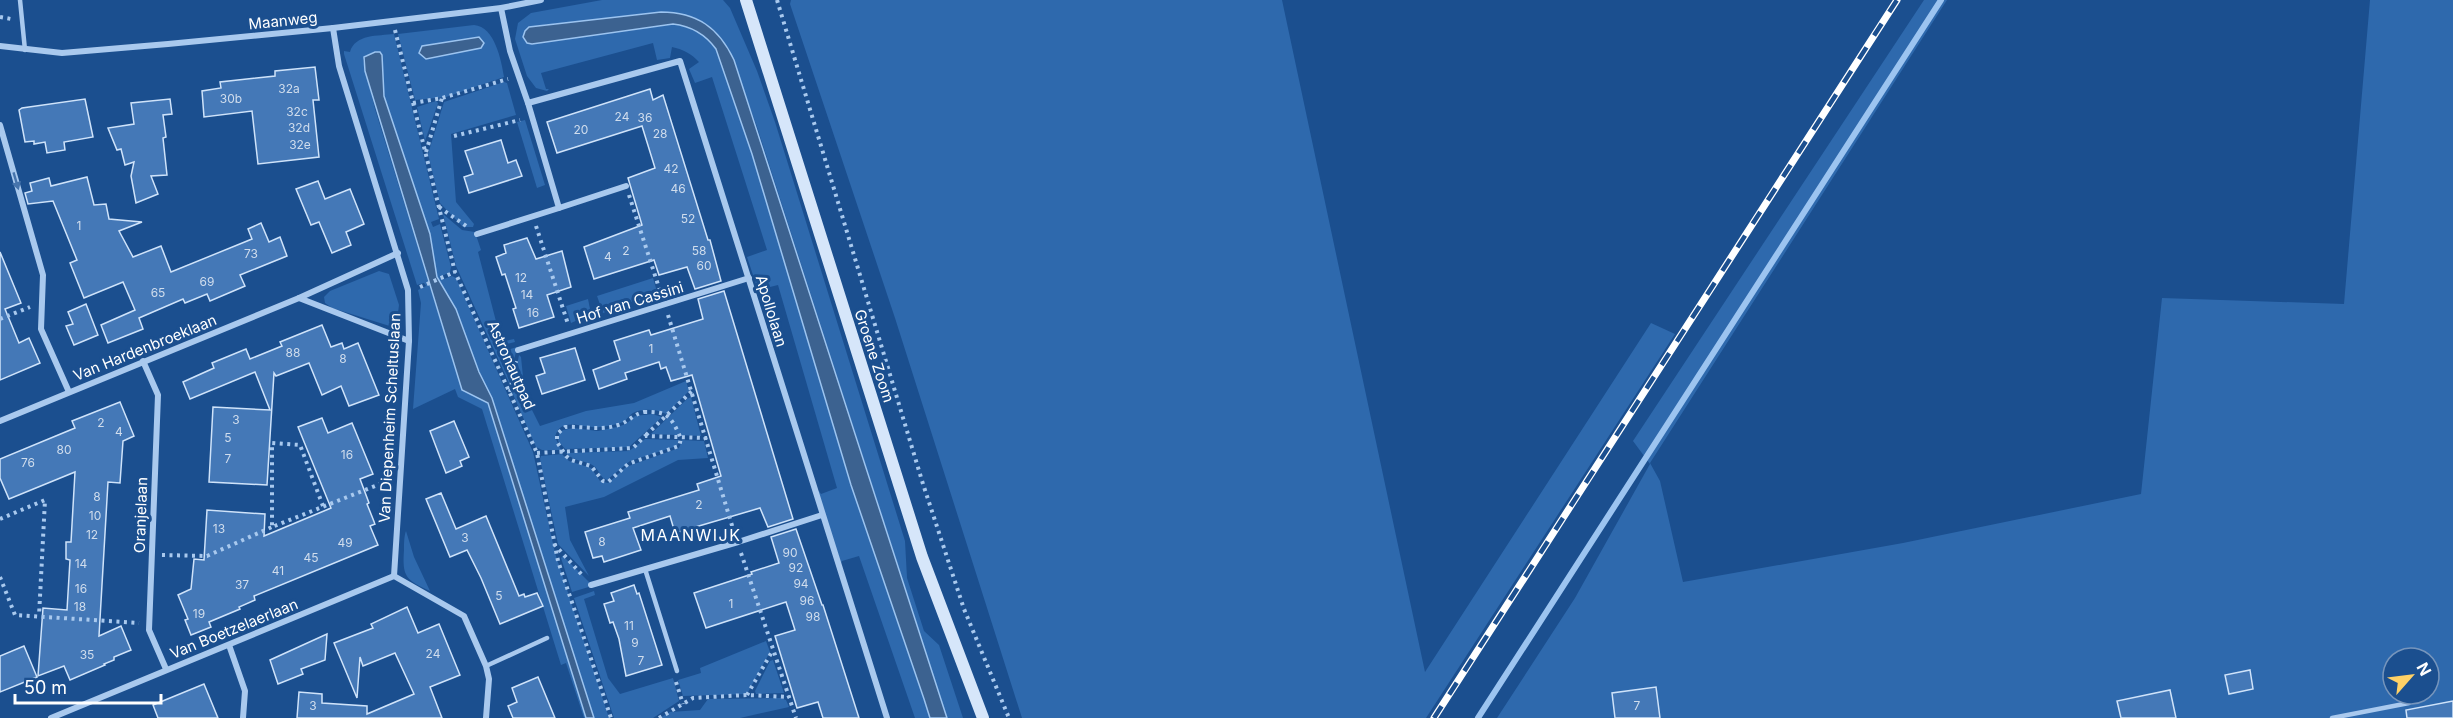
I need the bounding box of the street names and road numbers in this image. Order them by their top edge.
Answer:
street label: Maanweg [248,7,318,34]
street label: Apollolaan [752,273,791,349]
street label: Hof van Cassini [574,277,686,328]
street label: Groene Zoom [850,307,898,405]
street label: Van Hardenbroeklaan [70,310,219,385]
street label: Van Diepenheim Scheltuslaan [375,312,404,524]
street label: Astronautpad [483,317,540,412]
street label: Oranjelaan [130,477,151,553]
street label: Van Boetzelaerlaan [167,594,301,663]

